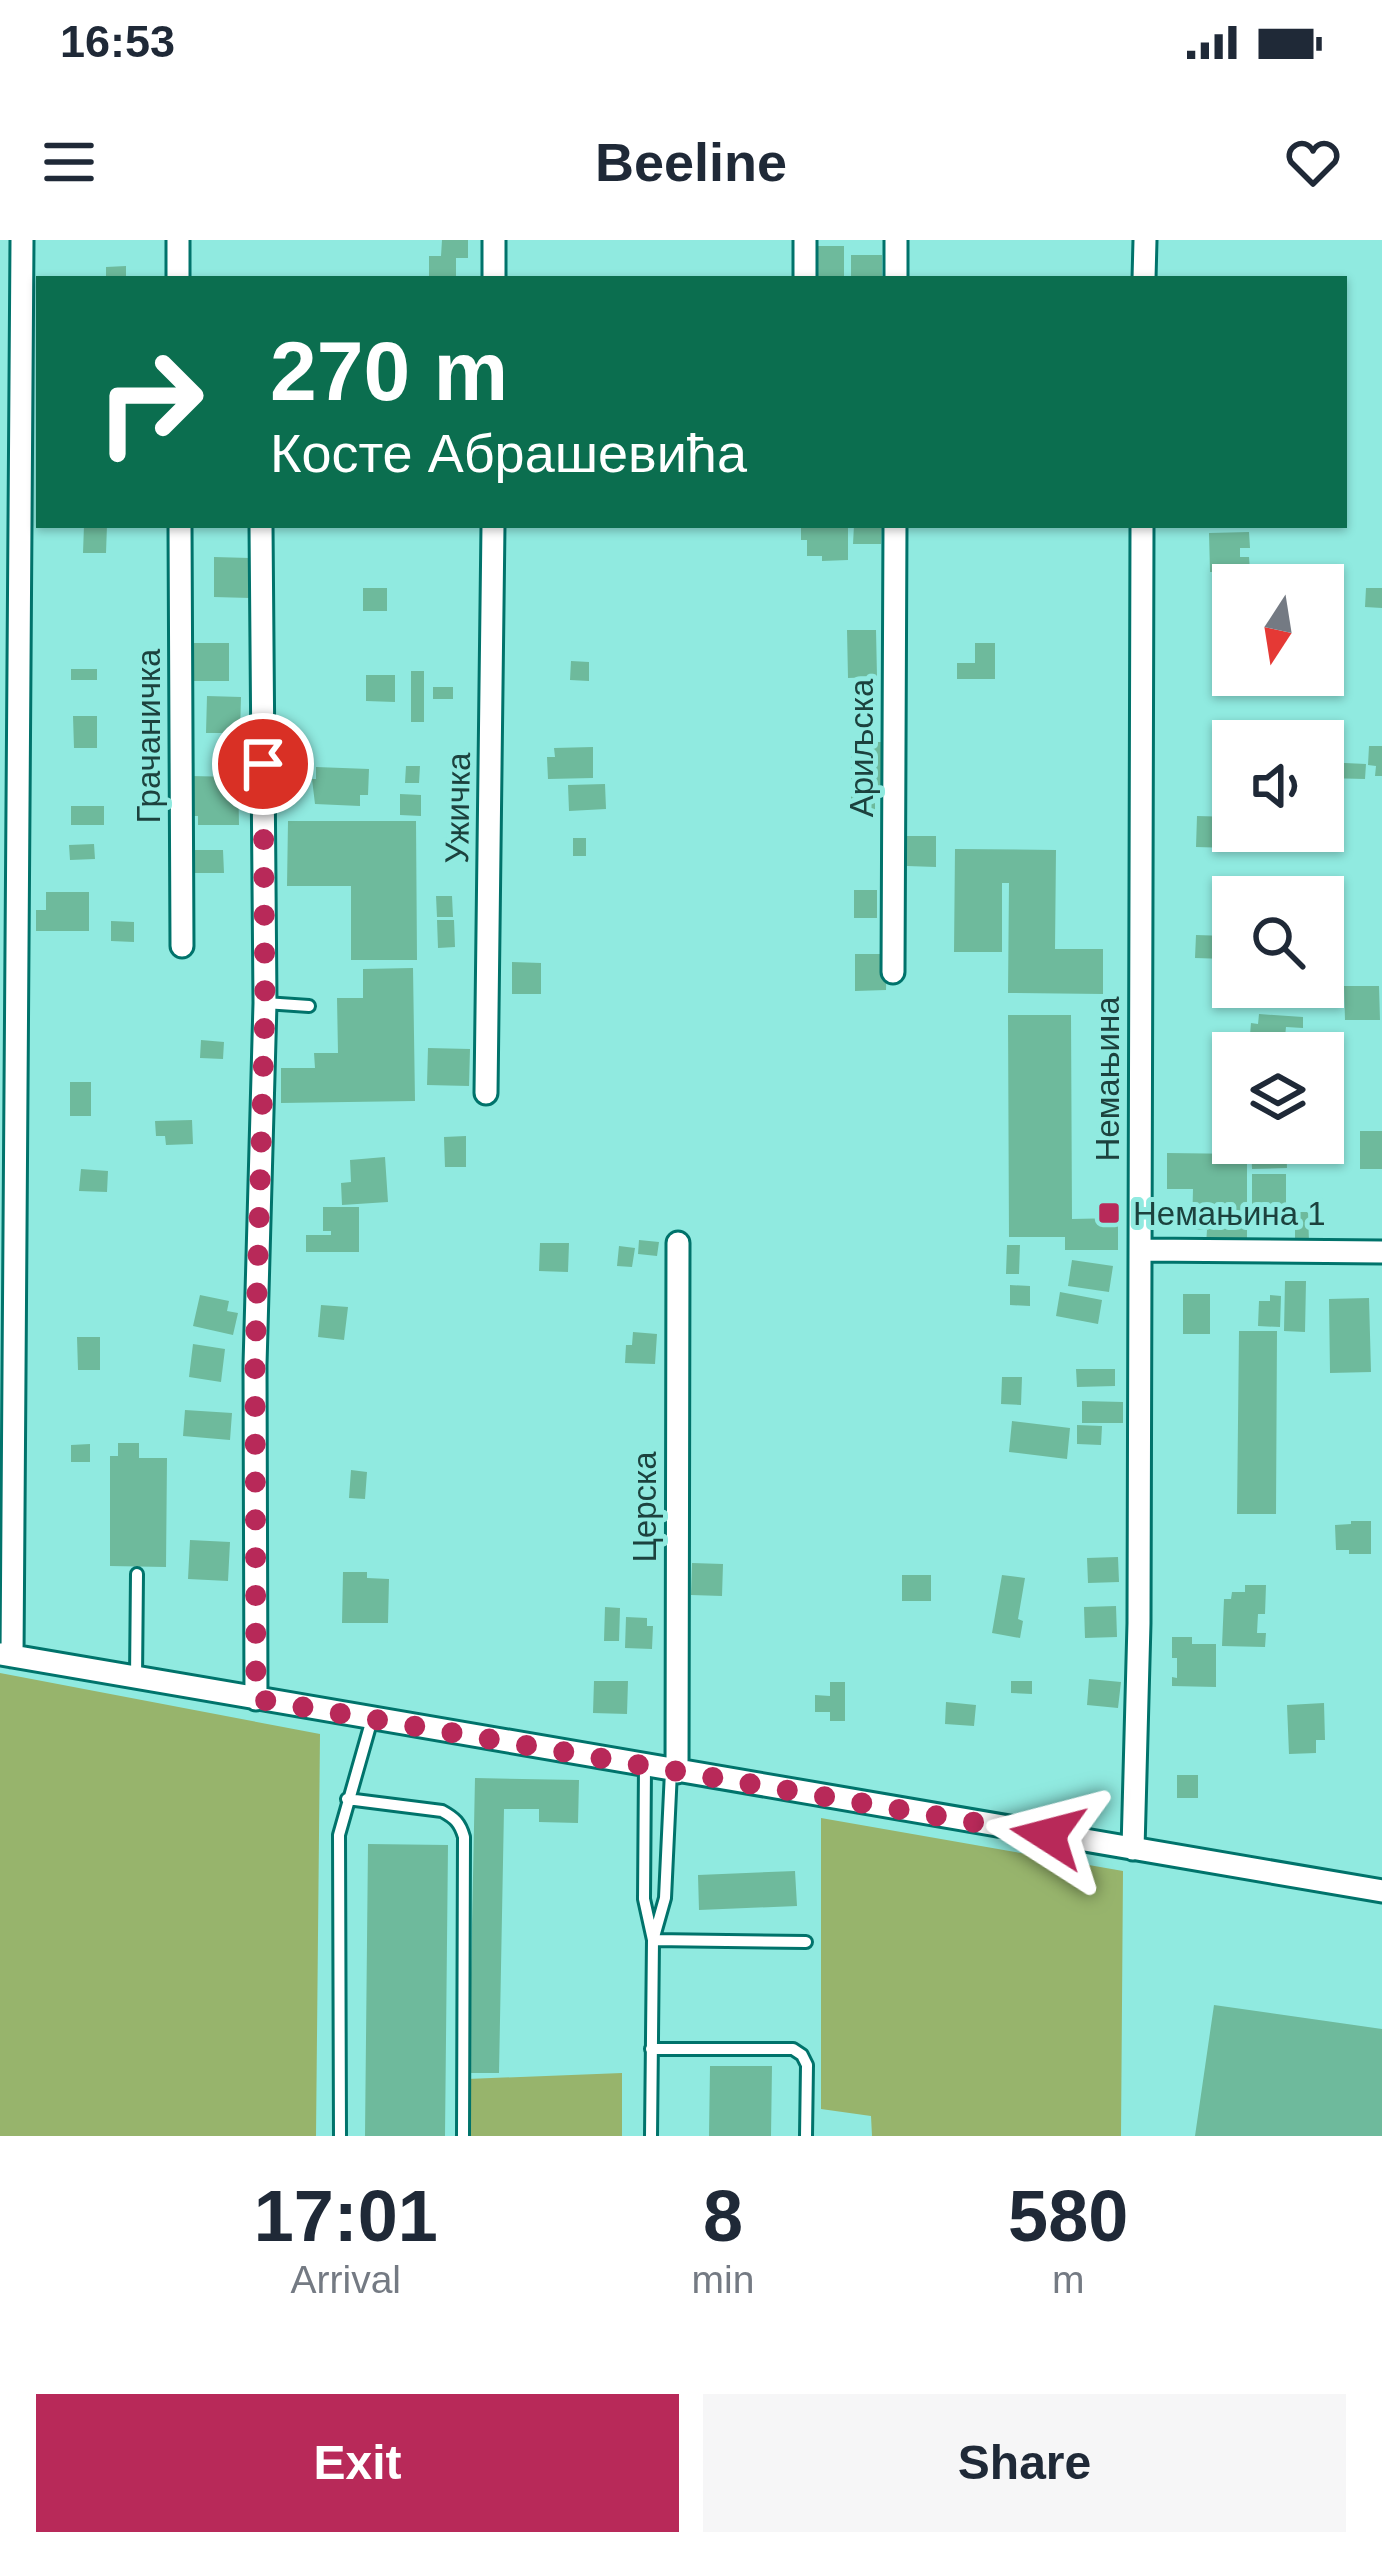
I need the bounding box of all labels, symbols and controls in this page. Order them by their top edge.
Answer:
text: 16:53 [60,16,175,67]
icon: menu [36,129,102,195]
icon: heart [1280,129,1346,195]
text: Beeline [595,132,787,192]
icon: right [72,324,228,480]
text: 270 m [270,324,508,418]
text: Косте Абрашевића [270,423,747,483]
north arrow [1212,564,1344,696]
map controls [1212,564,1344,1164]
street label: Грачаничка [130,648,167,823]
street label: Ариљска [843,678,880,817]
pin [212,713,314,815]
button: sound [1212,720,1344,852]
icon: arrive [230,731,296,797]
street label: Ужичка [438,752,477,864]
button: search [1212,876,1344,1008]
street label: Немањина [1089,996,1126,1162]
button: layers [1212,1032,1344,1164]
place label: Немањина 1 [1133,1195,1326,1232]
marker: Немањина 1 [1096,1200,1122,1226]
street label: Церска [626,1451,663,1563]
position arrow [985,1772,1111,1898]
text: 17:01 [254,2176,438,2256]
text: 8 [703,2176,743,2256]
text: 580 [1008,2176,1128,2256]
text: Arrival [291,2258,401,2301]
text: min [692,2258,754,2301]
text: m [1052,2258,1084,2301]
button: Exit [36,2394,679,2532]
button: Share [703,2394,1346,2532]

